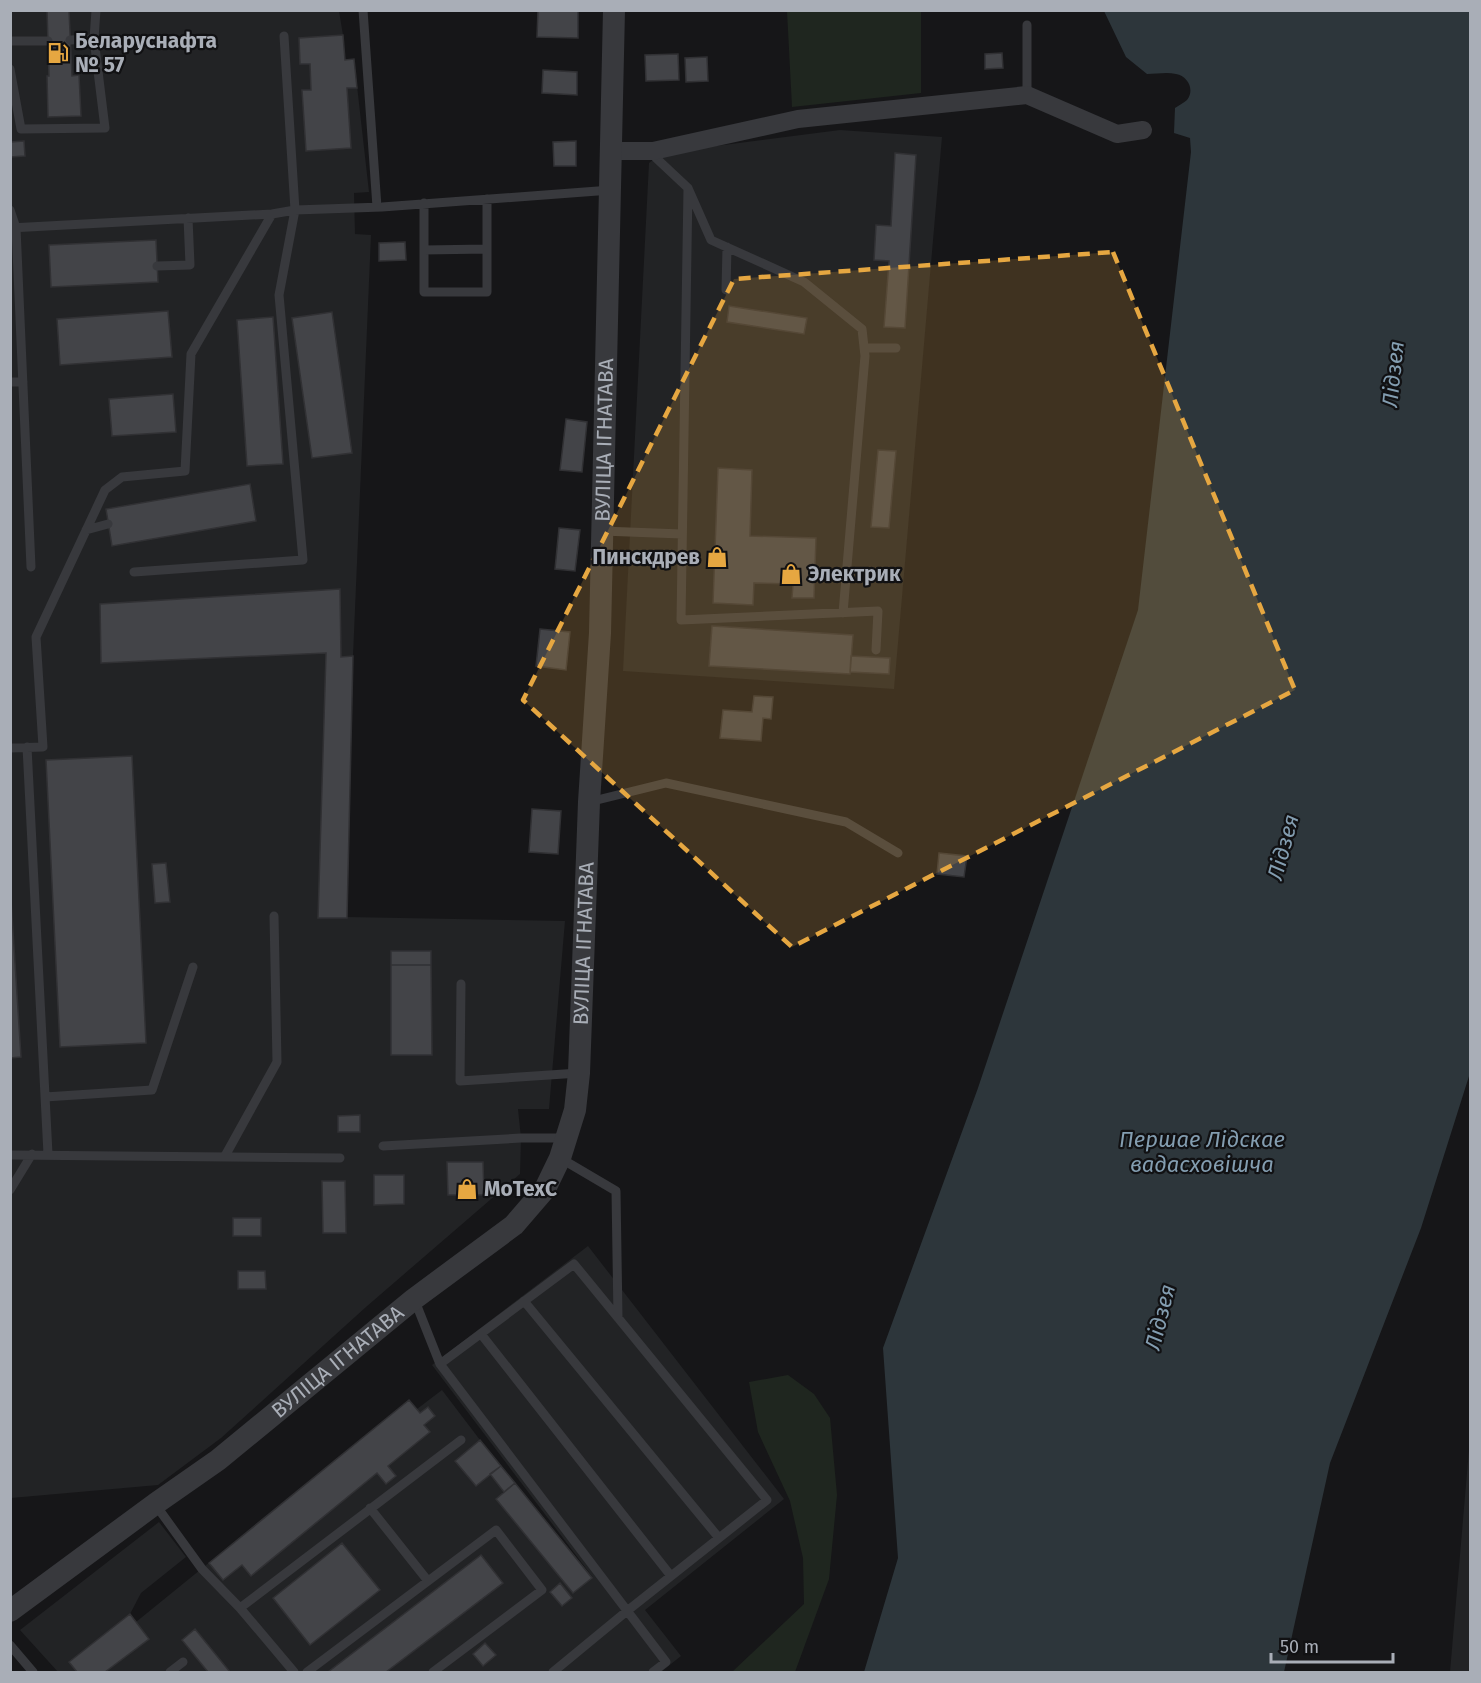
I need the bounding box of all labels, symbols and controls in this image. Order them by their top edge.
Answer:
place label: Беларуснафта № 57 [75,28,217,78]
fuel station icon: Беларуснафта № 57 [46,41,70,65]
water label: Лідзея [1376,339,1410,410]
street label: ВУЛІЦА ІГНАТАВА [590,358,619,522]
place label: Пинскдрев [592,544,700,570]
shop icon: Пинскдрев [705,545,729,569]
place label: Электрик [808,561,901,587]
shop icon: Электрик [779,562,803,586]
water label: Лідзея [1261,811,1305,884]
street label: ВУЛІЦА ІГНАТАВА [568,861,600,1026]
water label: Першае Лідскае вадасховішча [1119,1126,1285,1178]
place label: MoTexC [484,1176,557,1202]
shop icon: MoTexC [455,1177,479,1201]
water label: Лідзея [1139,1281,1181,1354]
street label: ВУЛІЦА ІГНАТАВА [266,1300,409,1424]
scale bar [1271,1626,1392,1664]
text: 50 m [1280,1636,1319,1658]

